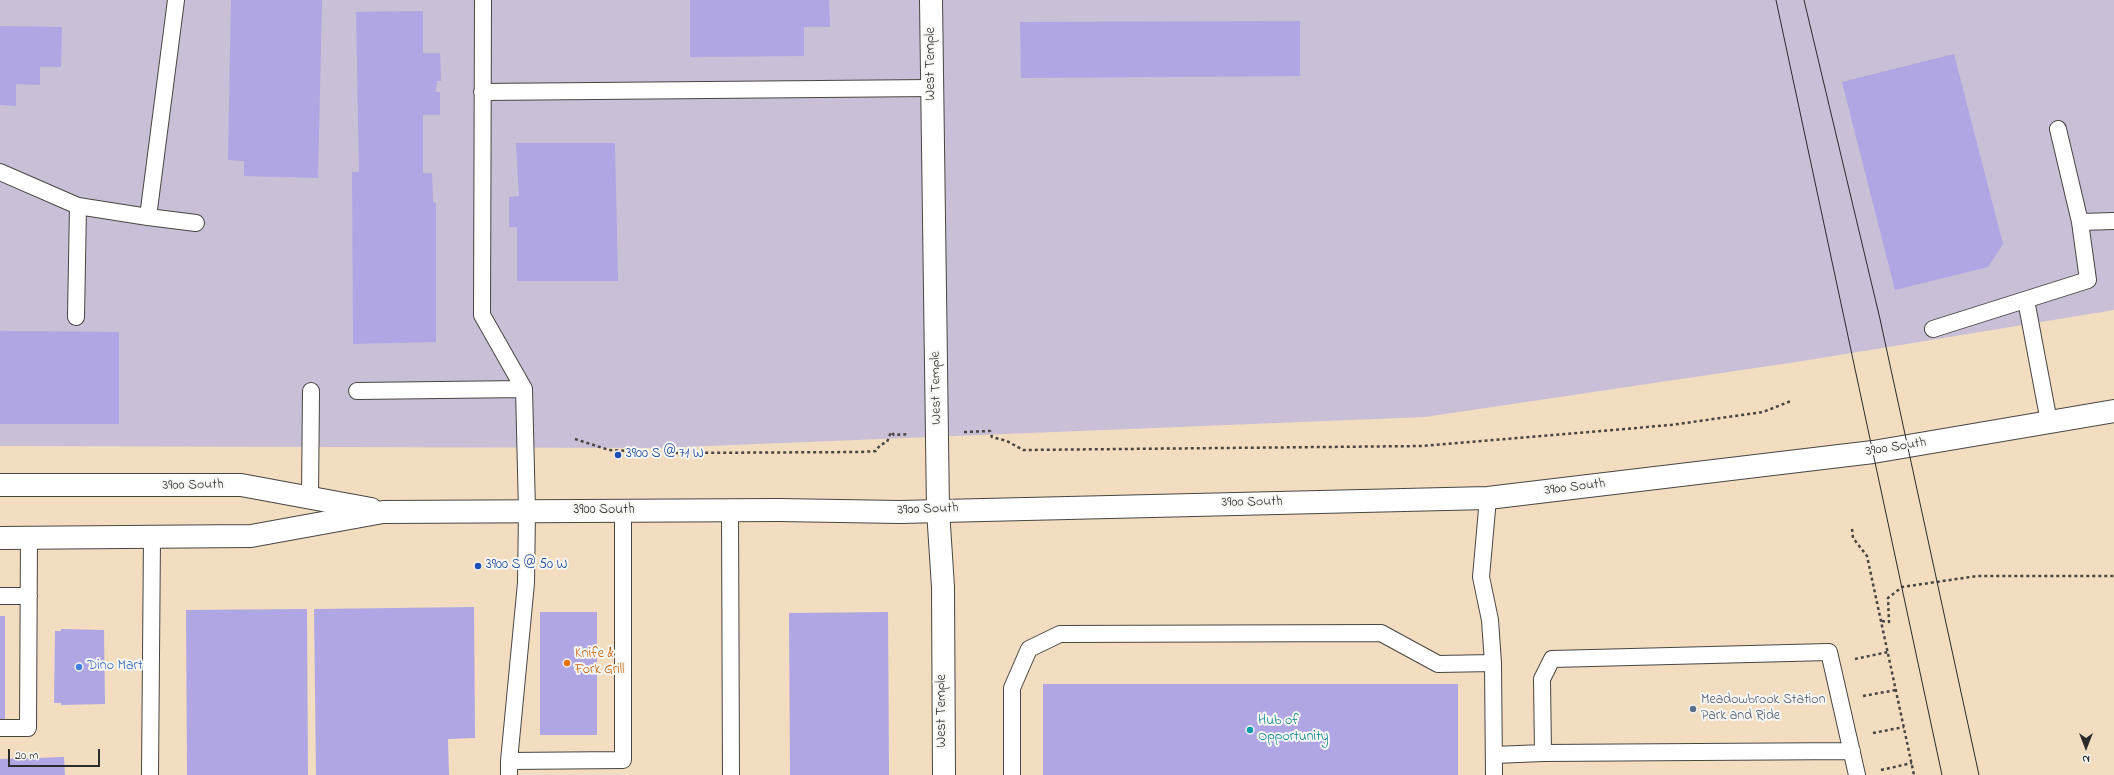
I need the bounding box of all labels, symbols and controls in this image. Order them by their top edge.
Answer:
street label: West Temple [924,27,940,101]
street label: West Temple [928,351,946,425]
street label: 3900 South [1864,435,1928,461]
place label: 3900 S @ 71 W [626,447,704,463]
marker: 3900 S @ 71 W [613,450,623,460]
street label: 3900 South [1544,476,1606,500]
street label: 3900 South [162,477,224,495]
street label: 3900 South [1221,494,1283,512]
street label: 3900 South [897,501,959,519]
street label: 3900 South [573,503,635,519]
place label: 3900 S @ 50 W [486,558,567,574]
marker: 3900 S @ 50 W [473,561,483,571]
place label: Knife & Fork Grill [575,647,624,680]
marker: Knife & Fork Grill [562,658,572,668]
place label: Dino Mart [87,659,143,675]
marker: Dino Mart [74,662,84,672]
street label: West Temple [935,674,951,748]
place label: Meadowbrook Station Park and Ride [1701,693,1826,726]
marker: Meadowbrook Station Park and Ride [1688,704,1698,714]
place label: Hub of Opportunity [1258,714,1329,746]
marker: Hub of Opportunity [1245,725,1255,735]
north arrow [2066,727,2106,767]
scale bar [10,741,102,767]
text: 20 m [15,747,38,765]
text: N [2082,751,2090,767]

